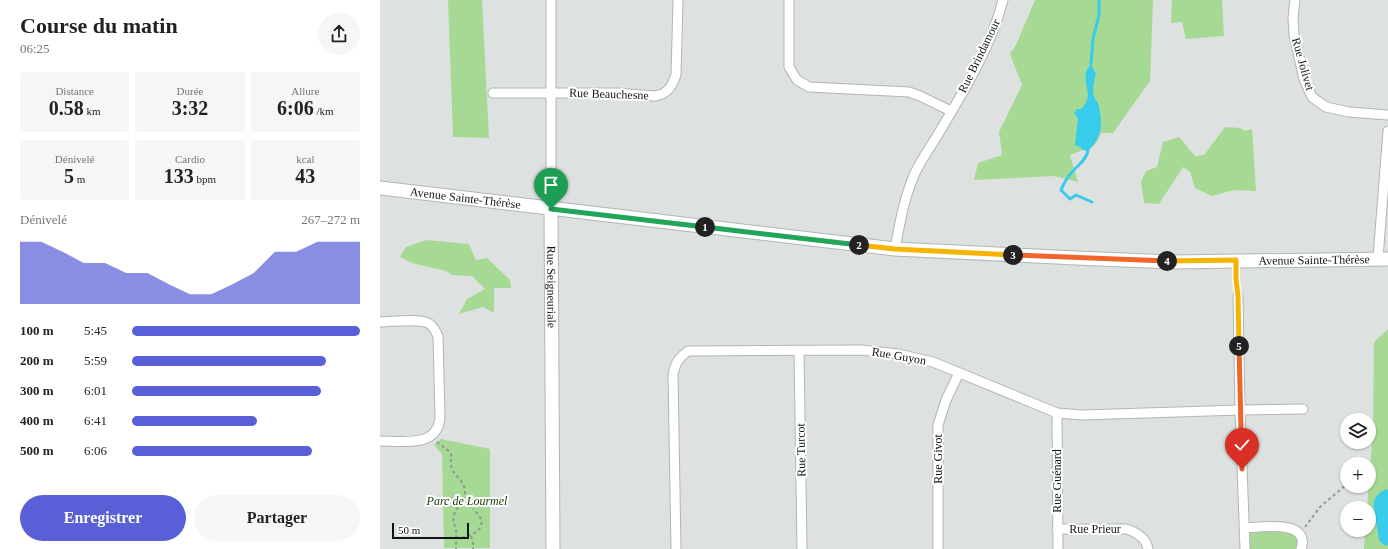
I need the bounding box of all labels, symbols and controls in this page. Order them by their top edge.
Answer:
text: Course du matin [20,13,178,38]
button: share [318,13,360,55]
street label: Rue Brindamour [955,17,1003,95]
street label: Rue Jolivet [1289,36,1317,93]
text: 06:25 [20,41,50,56]
text: Distance [55,85,94,97]
text: Durée [177,85,203,97]
text: Allure [291,85,319,97]
street label: Rue Beauchesne [569,86,649,102]
text: 0.58 [49,97,84,119]
text: 3:32 [172,97,208,119]
text: 6:06 [277,97,314,119]
text: km [84,105,101,117]
text: /km [314,105,334,117]
text: Dénivelé [55,153,95,165]
text: Cardio [175,153,205,165]
text: kcal [296,153,314,165]
text: 5 [64,165,74,187]
text: 133 [164,165,194,187]
text: 43 [295,165,315,187]
pin [534,168,568,209]
text: m [74,173,85,185]
text: bpm [194,173,216,185]
icon: arrive [540,174,562,196]
street label: Avenue Sainte-Thérèse [409,185,522,212]
text: Dénivelé [20,212,67,227]
text: 267–272 m [301,212,360,227]
pin: 1 [695,217,715,237]
text: 1 [702,221,708,233]
pin: 2 [849,235,869,255]
text: 2 [856,239,862,251]
pin: 3 [1003,245,1023,265]
street label: Rue Seigneuriale [544,246,559,328]
text: 3 [1010,249,1016,261]
pin: 4 [1157,251,1177,271]
street label: Avenue Sainte-Thérèse [1258,252,1370,268]
text: 4 [1164,255,1170,267]
text: 100 m [20,323,54,338]
text: 5:45 [84,323,107,338]
pin: 5 [1229,336,1249,356]
text: 5 [1236,340,1242,352]
street label: Rue Guyon [871,344,927,368]
text: 200 m [20,353,54,368]
text: 5:59 [84,353,107,368]
text: 300 m [20,383,54,398]
text: 6:01 [84,383,107,398]
text: 400 m [20,413,54,428]
text: 6:41 [84,413,107,428]
map controls [1340,413,1376,537]
button: layers [1340,413,1376,449]
street label: Rue Turcot [794,422,808,477]
pin [1225,428,1259,469]
street label: Rue Givot [931,434,945,484]
icon: check [1231,434,1253,456]
text: 500 m [20,443,54,458]
text: 6:06 [84,443,107,458]
street label: Rue Guénard [1050,449,1064,513]
button: + [1340,457,1376,493]
park label: Parc de Lourmel [426,494,508,508]
button: Enregistrer [20,495,186,541]
button: Partager [194,495,360,541]
button: − [1340,501,1376,537]
scale bar [392,521,469,540]
street label: Rue Prieur [1069,522,1121,536]
text: 50 m [398,524,420,536]

